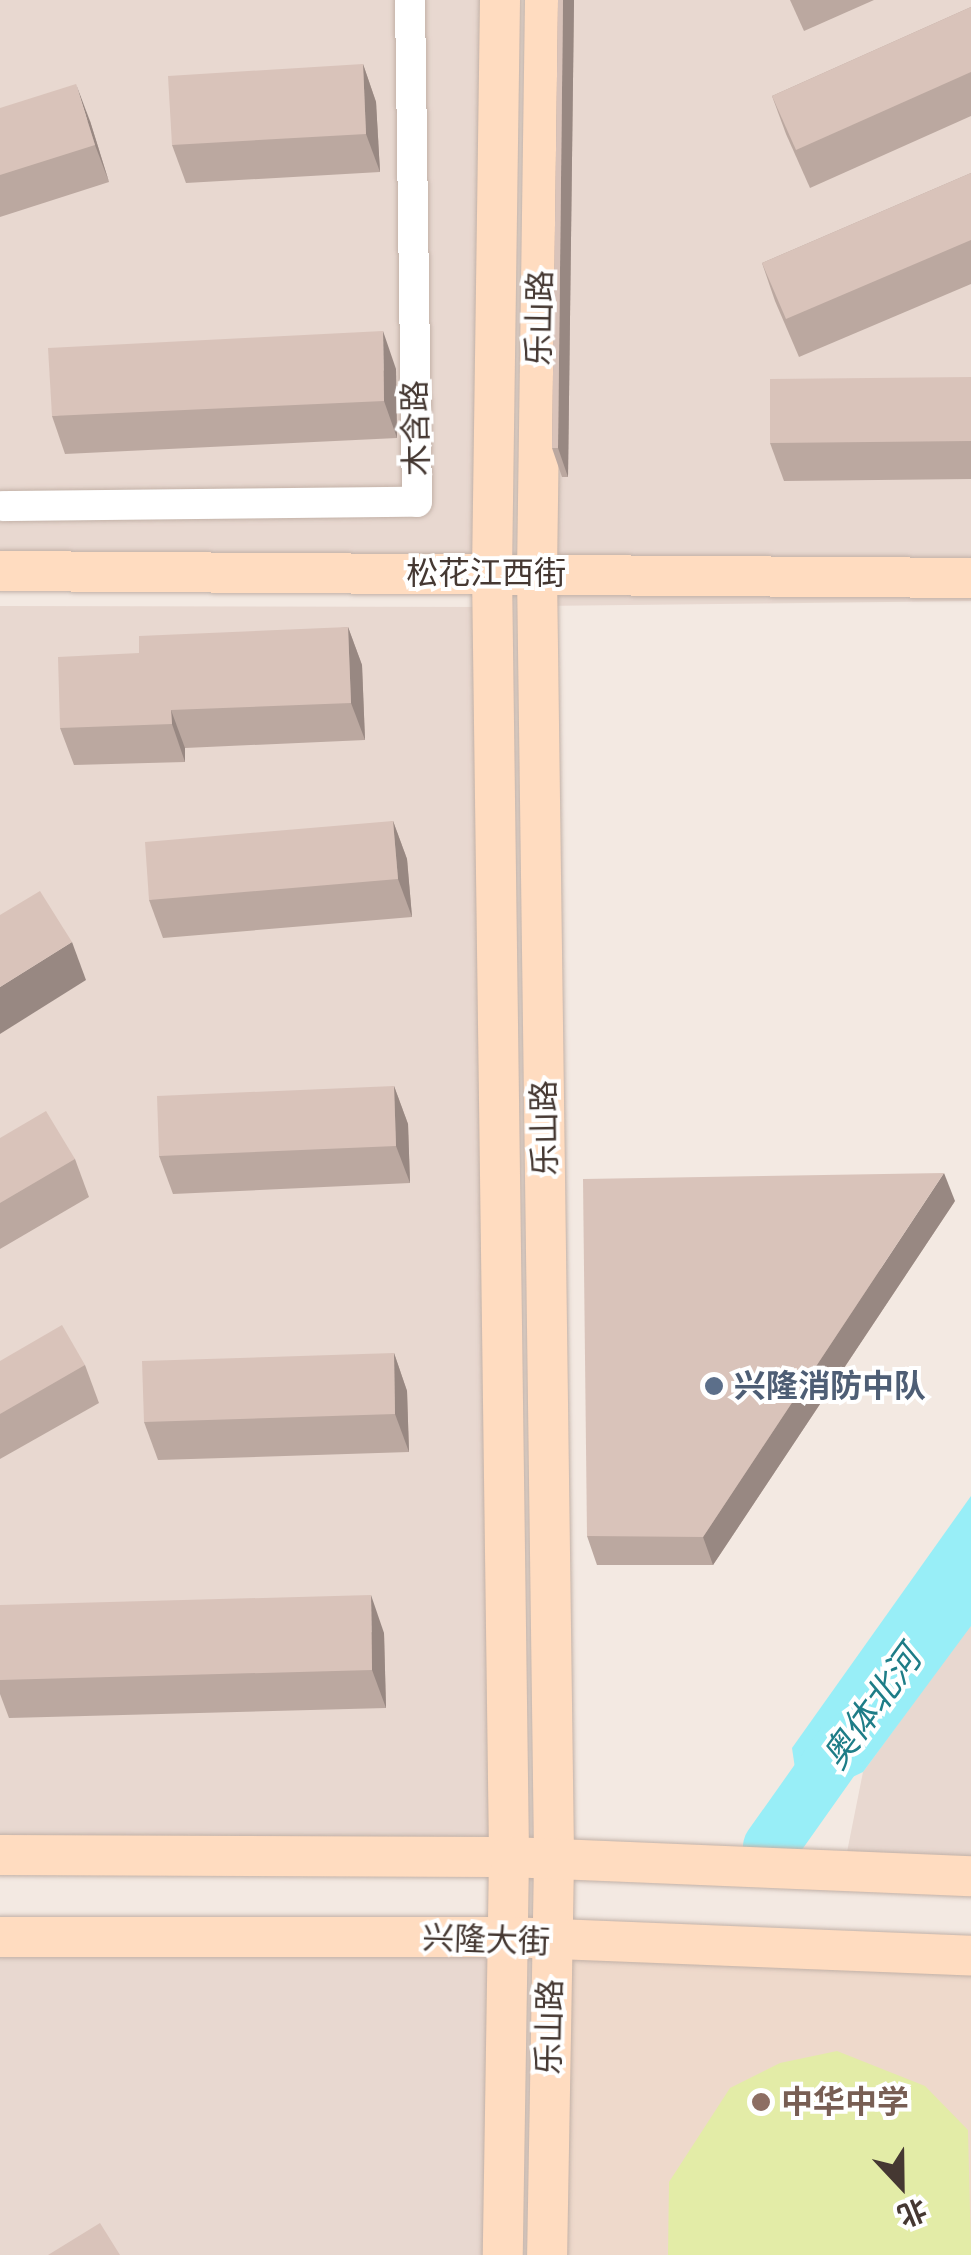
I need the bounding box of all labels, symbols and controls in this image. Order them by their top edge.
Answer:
street label: 乐山路 [520,270,560,366]
street label: 木含路 [396,380,436,476]
street label: 松花江西街 [406,554,566,592]
street label: 乐山路 [525,1080,565,1176]
place label: 兴隆消防中队 [734,1367,926,1405]
marker: 兴隆消防中队 [703,1375,725,1397]
water label: 奥体北河 [813,1638,929,1776]
street label: 兴隆大街 [421,1919,551,1961]
street label: 乐山路 [530,1979,570,2075]
place label: 中华中学 [781,2083,909,2121]
marker: 中华中学 [750,2091,772,2113]
north arrow [851,2135,951,2235]
text: 北 [893,2192,932,2234]

